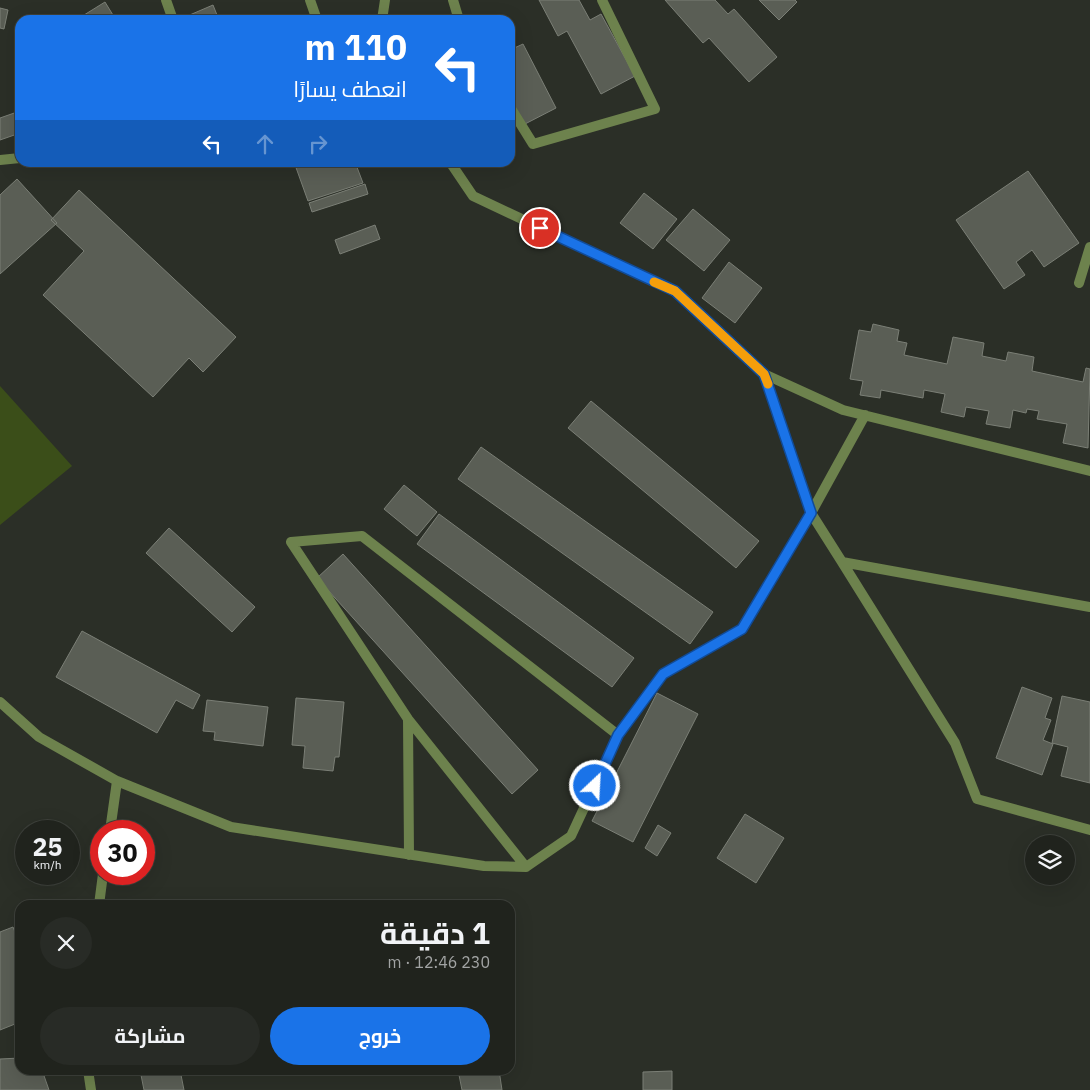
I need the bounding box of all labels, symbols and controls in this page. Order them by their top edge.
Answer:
text: 110 m [304,24,407,70]
icon: left [425,35,490,100]
text: انعطف يسارًا [293,74,407,103]
icon: left [198,130,226,158]
icon: ahead [251,130,279,158]
icon: right [304,130,332,158]
pin [519,207,561,249]
icon: arrive [526,214,554,242]
position arrow [568,759,620,811]
speed limit sign: 30 [90,820,155,885]
text: 25 [32,830,63,863]
map controls [1025,835,1075,885]
button: layers [1025,835,1075,885]
text: km/h [33,857,62,872]
text: 1 دقيقة [380,913,490,952]
button: close [40,917,92,969]
text: 230 m · 12:46 [388,952,490,972]
button: مشاركة [40,1007,260,1065]
button: خروج [270,1007,490,1065]

